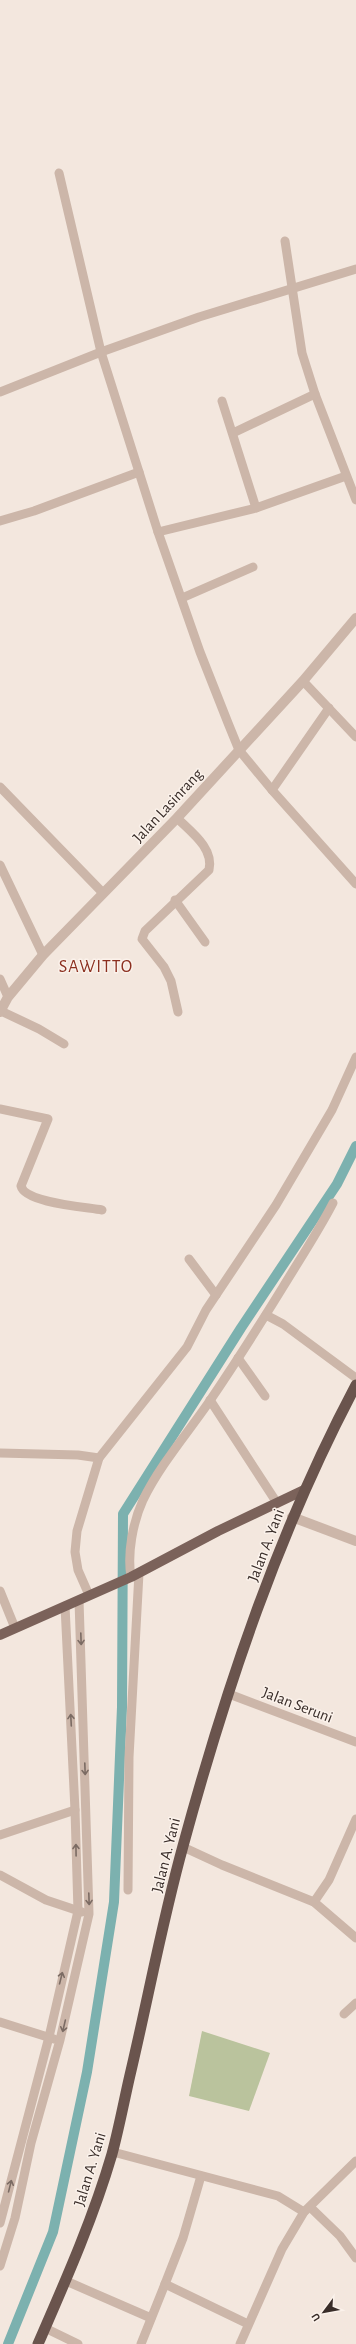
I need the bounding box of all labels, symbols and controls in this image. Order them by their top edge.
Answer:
street label: Jalan Lasinrang [130,766,206,846]
district label: SAWITTO [59,958,133,976]
street label: Jalan A. Yani [245,1507,287,1584]
one-way arrow [77,1632,84,1645]
street label: Jalan Seruni [260,1684,335,1726]
one-way arrow [67,1714,75,1727]
one-way arrow [81,1762,89,1775]
street label: Jalan A. Yani [149,1816,183,1894]
one-way arrow [72,1844,80,1857]
one-way arrow [85,1892,92,1905]
one-way arrow [58,1972,66,1985]
one-way arrow [59,2019,67,2032]
street label: Jalan A. Yani [71,2130,109,2208]
one-way arrow [6,2179,14,2192]
north arrow [304,2292,344,2332]
text: U [309,2311,322,2323]

